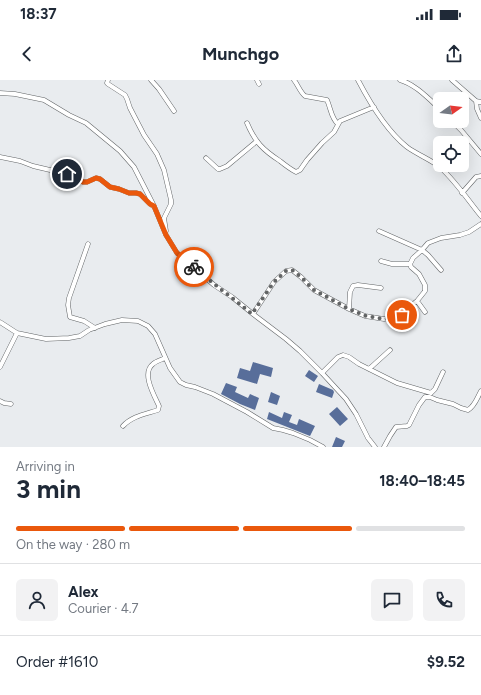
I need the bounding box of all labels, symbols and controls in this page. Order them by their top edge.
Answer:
text: 18:37 [20,5,57,23]
icon: back [16,43,38,65]
text: Munchgo [202,43,279,65]
icon: share [443,43,465,65]
north arrow [433,92,469,128]
map controls [433,92,469,172]
button: locate [433,136,469,172]
pin [50,157,84,191]
icon: home [56,163,78,185]
courier [174,247,214,287]
icon: bike [183,256,205,278]
pin [385,298,419,332]
icon: bag [391,304,413,326]
text: Arriving in [16,459,75,474]
text: 18:40–18:45 [379,472,465,490]
text: 3 min [16,473,81,505]
text: On the way · 280 m [16,537,130,552]
button: person [16,579,58,621]
button: chat [371,579,413,621]
button: phone [423,579,465,621]
text: Alex [68,583,98,601]
text: Courier · 4.7 [68,601,139,616]
text: Order #1610 [16,653,98,671]
text: $9.52 [427,653,465,671]

